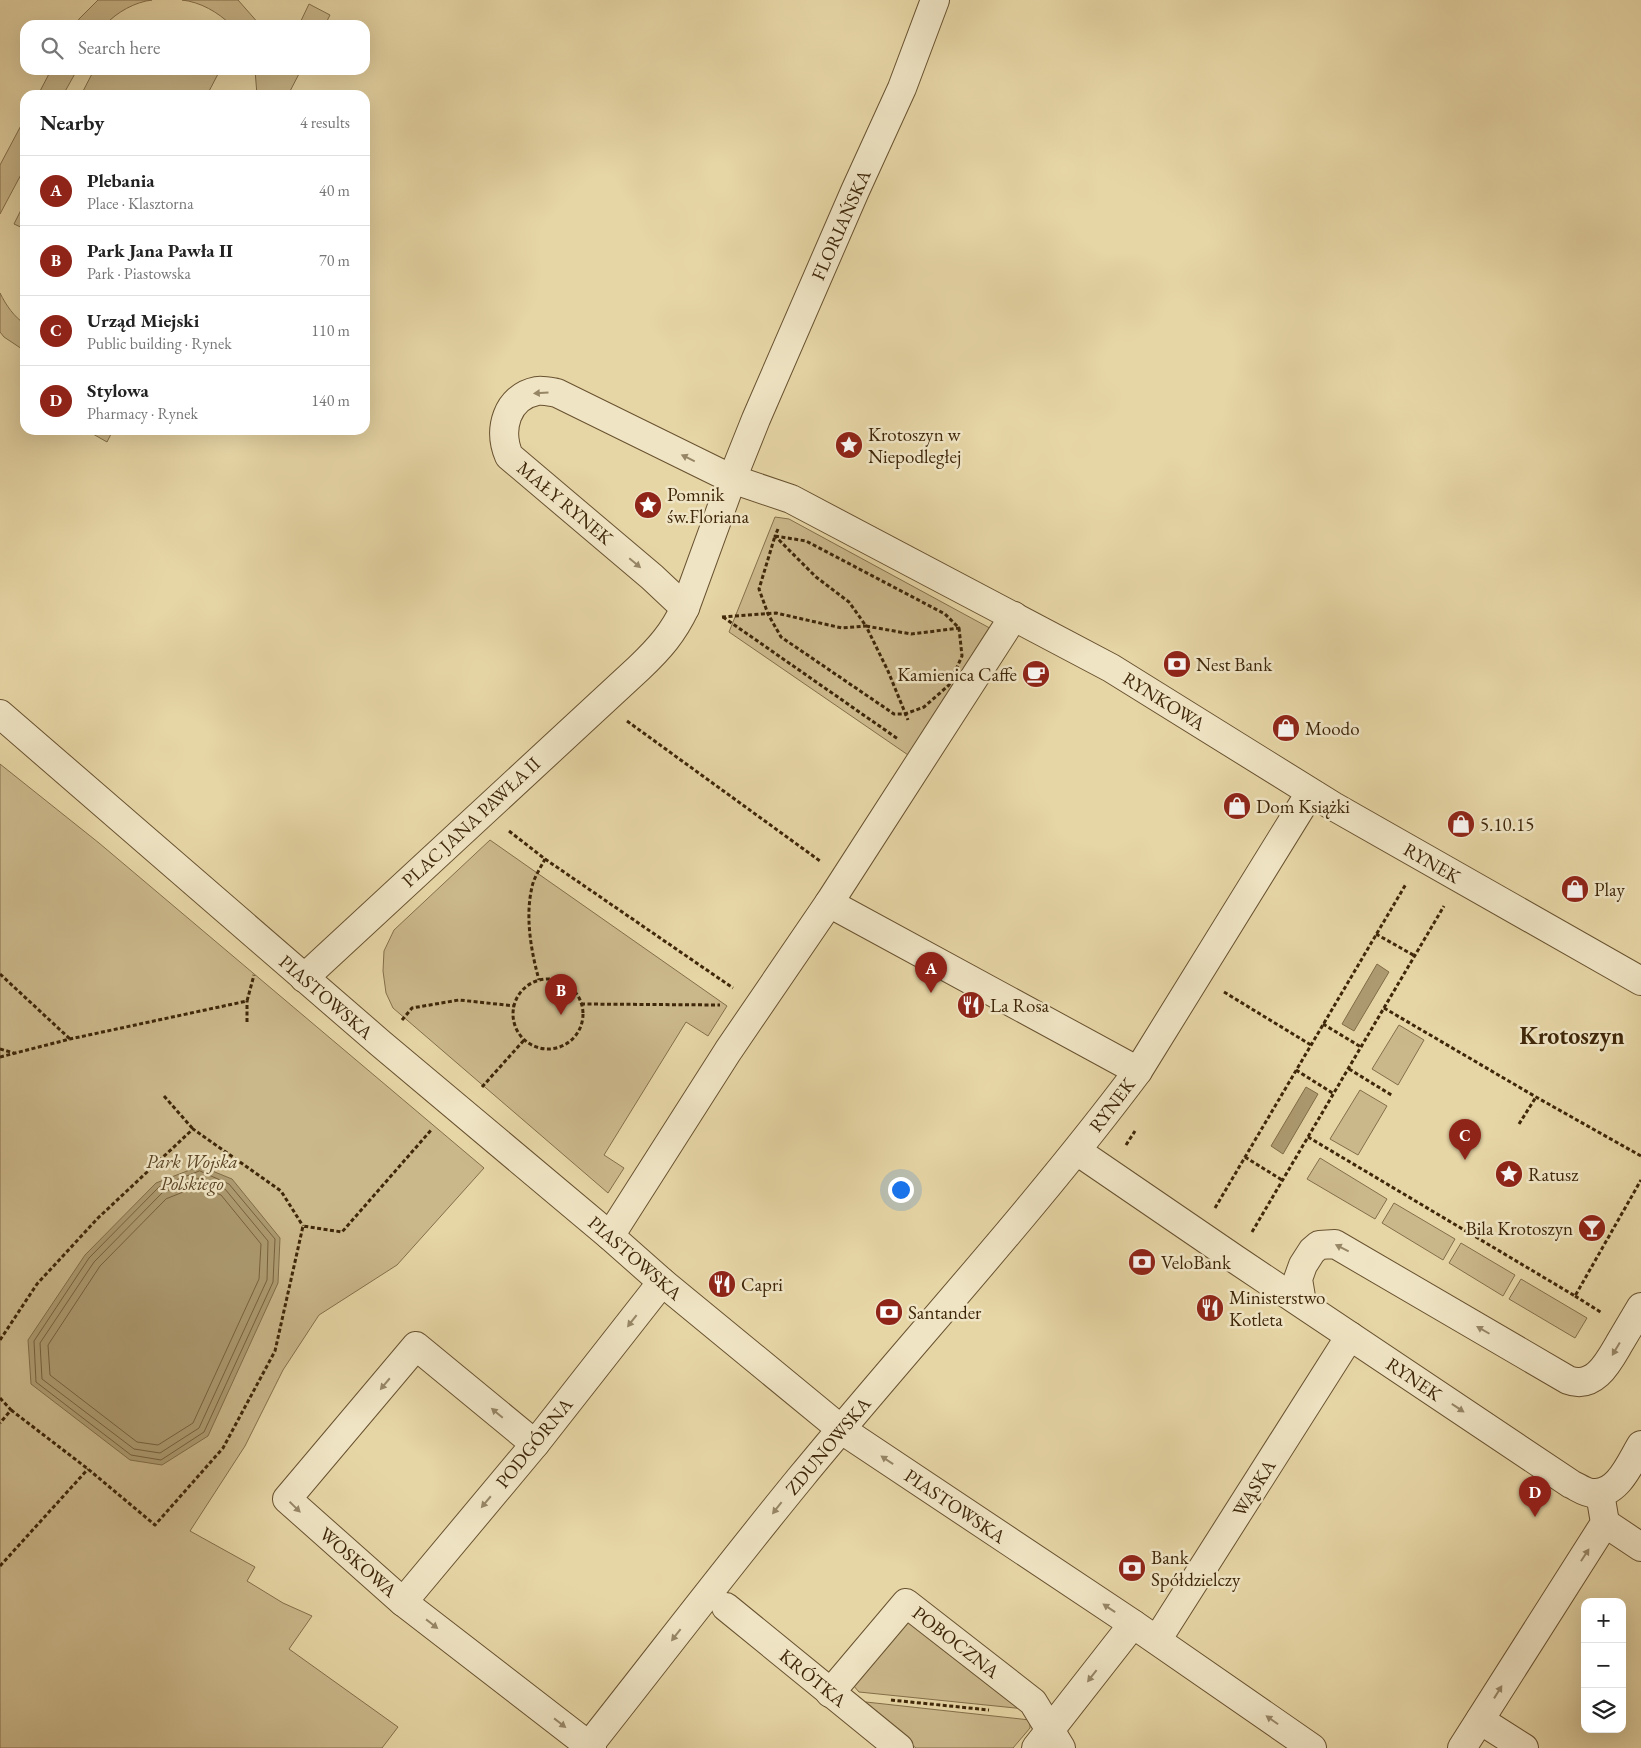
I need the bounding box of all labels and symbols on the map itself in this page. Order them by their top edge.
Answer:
street label: FLORIAŃSKA [805,165,877,284]
one-way arrow [532,389,548,397]
place label: Krotoszyn w Niepodległej [868,422,962,469]
place icon: Krotoszyn w Niepodległej [834,430,864,460]
one-way arrow [681,454,695,462]
street label: MAŁY RYNEK [512,456,619,551]
place label: Pomnik św.Floriana [667,482,749,529]
place icon: Pomnik św.Floriana [633,490,663,520]
one-way arrow [628,557,641,568]
bank icon: Nest Bank [1162,649,1192,679]
place label: Nest Bank [1196,652,1273,677]
cafe icon: Kamienica Caffe [1021,659,1051,689]
place label: Kamienica Caffe [897,662,1017,687]
street label: RYNKOWA [1118,666,1211,737]
shop icon: Moodo [1271,713,1301,743]
place label: Moodo [1305,716,1360,741]
street label: PLAC JANA PAWŁA II [396,751,546,893]
shop icon: Dom Książki [1222,791,1252,821]
place label: Dom Książki [1256,794,1350,819]
shop icon: 5.10.15 [1446,809,1476,839]
place label: 5.10.15 [1480,812,1534,837]
street label: RYNEK [1399,837,1466,890]
shop icon: Play [1560,874,1590,904]
place label: Play [1594,877,1625,902]
street label: PIASTOWSKA [274,949,379,1045]
pin: A [915,952,947,993]
pin: B [545,974,577,1015]
restaurant icon: La Rosa [956,990,986,1020]
place label: La Rosa [990,993,1050,1018]
district label: Krotoszyn [1519,1020,1625,1052]
street label: RYNEK [1083,1072,1141,1137]
pin: C [1449,1119,1481,1160]
park label: Park Wojska Polskiego [146,1149,238,1196]
place icon: Ratusz [1494,1159,1524,1189]
place label: Ratusz [1528,1162,1579,1187]
your location [888,1177,914,1203]
street label: PIASTOWSKA [583,1210,688,1306]
bar icon: Bila Krotoszyn [1577,1213,1607,1243]
place label: Bila Krotoszyn [1466,1216,1573,1241]
one-way arrow [1335,1244,1350,1252]
bank icon: VeloBank [1127,1247,1157,1277]
place label: VeloBank [1161,1250,1232,1275]
restaurant icon: Capri [707,1269,737,1299]
place label: Capri [741,1272,783,1297]
place label: Ministerstwo Kotleta [1229,1285,1325,1332]
restaurant icon: Ministerstwo Kotleta [1195,1293,1225,1323]
bank icon: Santander [874,1297,904,1327]
place label: Santander [908,1300,982,1325]
one-way arrow [626,1314,637,1327]
one-way arrow [1476,1325,1489,1334]
one-way arrow [1612,1343,1621,1356]
street label: RYNEK [1381,1351,1447,1407]
one-way arrow [379,1377,391,1389]
street label: ZDUNOWSKA [780,1391,877,1500]
street label: PODGÓRNA [490,1392,579,1493]
one-way arrow [1452,1403,1465,1413]
one-way arrow [491,1408,503,1419]
street label: WĄSKA [1227,1454,1282,1521]
one-way arrow [880,1455,893,1465]
street label: PIASTOWSKA [900,1463,1011,1550]
pin: D [1519,1476,1551,1517]
one-way arrow [481,1495,492,1508]
one-way arrow [289,1501,301,1513]
one-way arrow [772,1501,782,1514]
street label: WOSKOWA [314,1521,403,1603]
place label: Bank Spółdzielczy [1151,1545,1241,1592]
one-way arrow [1580,1548,1590,1562]
bank icon: Bank Spółdzielczy [1117,1553,1147,1583]
street label: POBOCZNA [907,1600,1005,1684]
one-way arrow [1103,1603,1116,1613]
one-way arrow [425,1619,439,1629]
one-way arrow [671,1628,682,1641]
street label: KRÓTKA [774,1643,852,1713]
one-way arrow [1087,1669,1098,1682]
one-way arrow [1493,1686,1503,1699]
one-way arrow [1265,1715,1279,1725]
one-way arrow [553,1718,567,1728]

